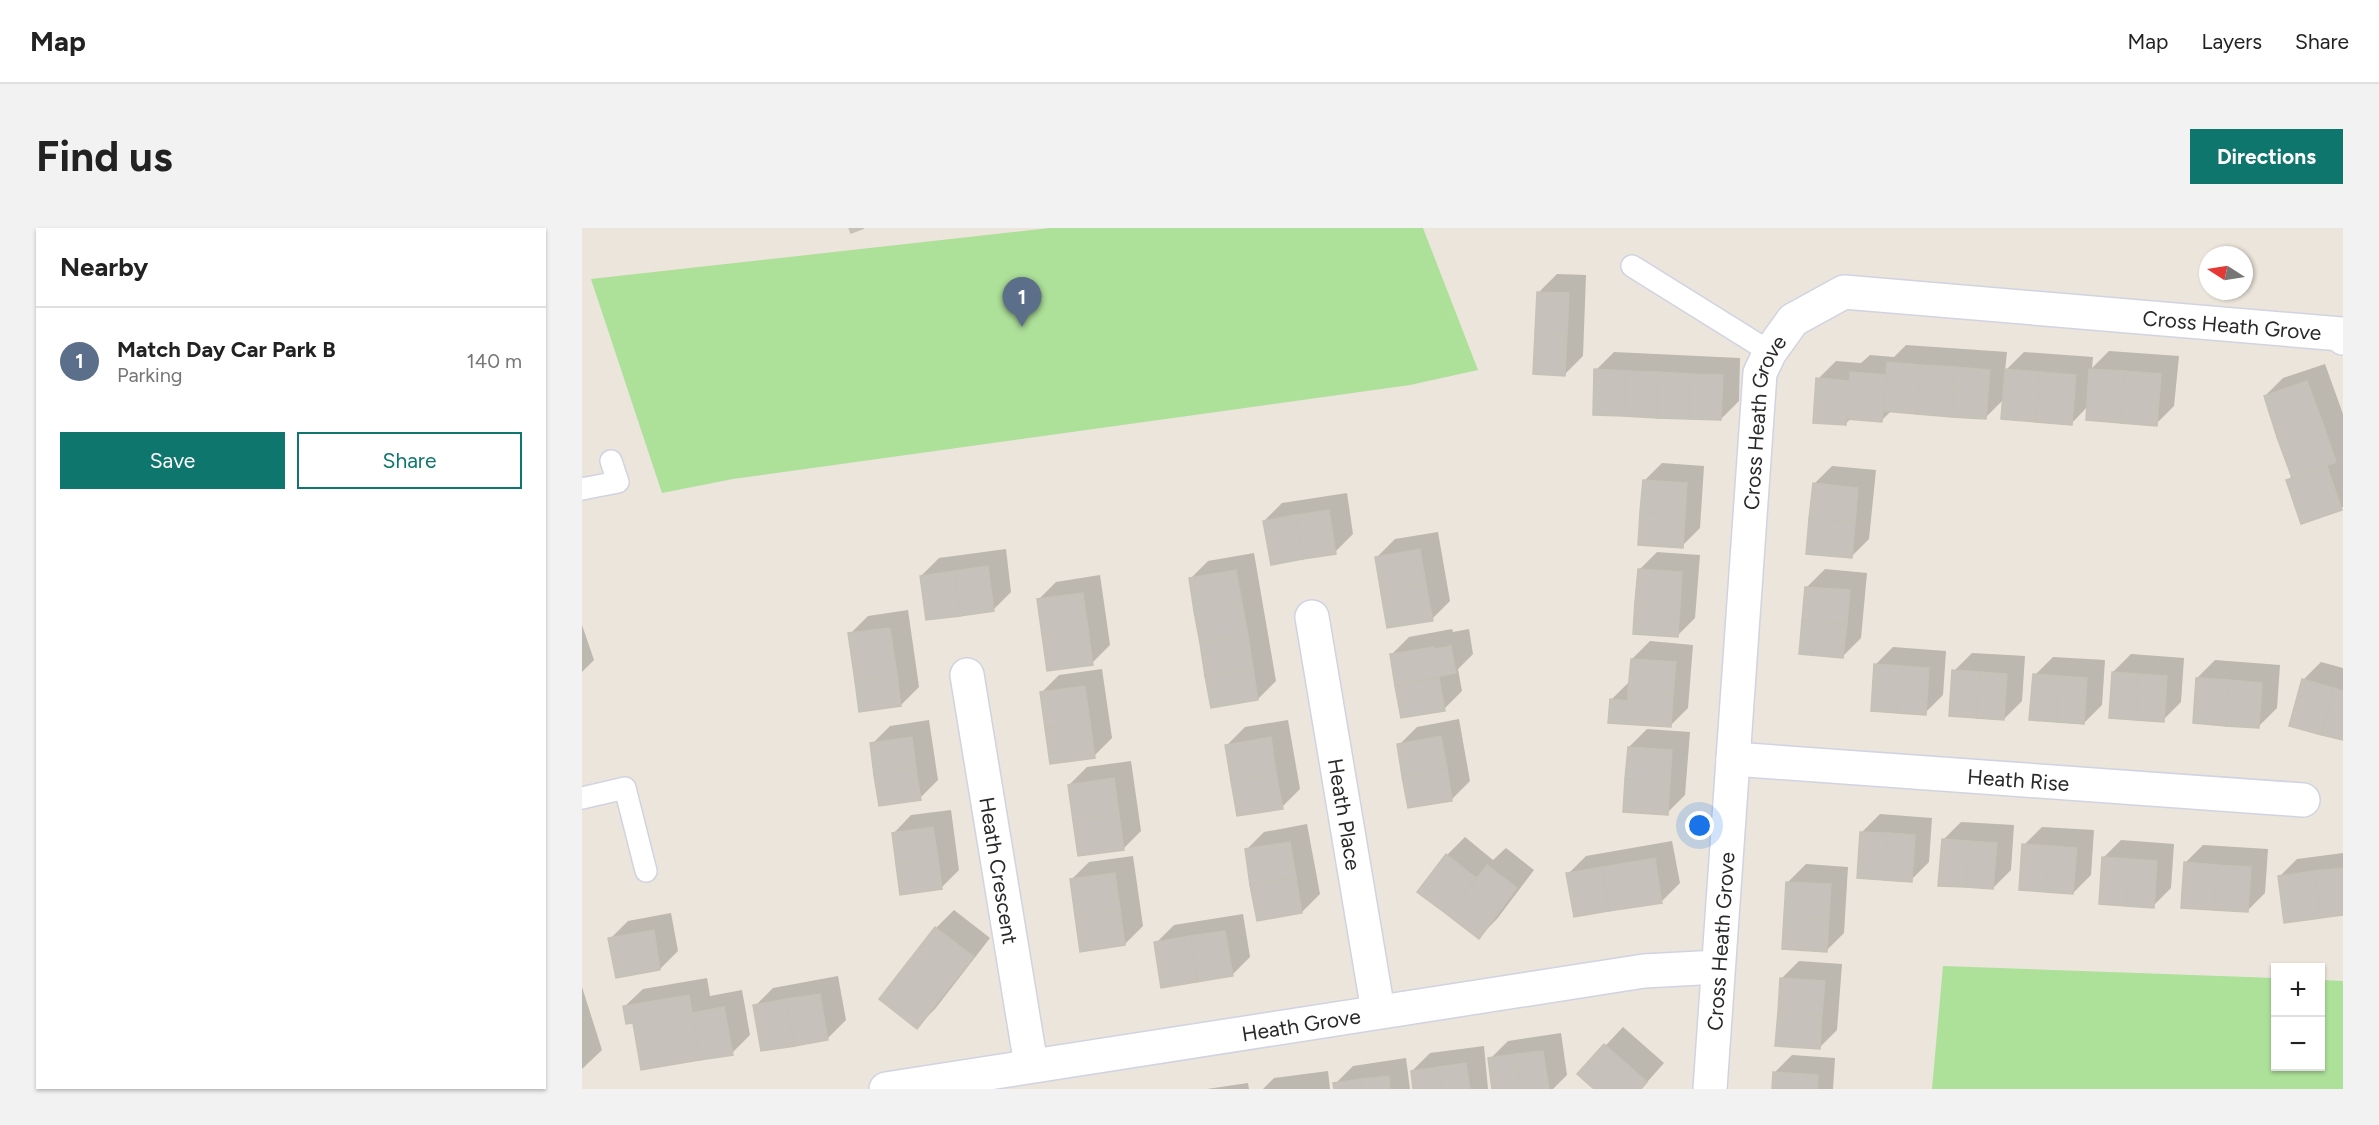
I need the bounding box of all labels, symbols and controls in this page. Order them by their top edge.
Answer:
text: Map [30,24,86,58]
text: Map [2128,29,2168,54]
text: Layers [2201,29,2262,54]
text: Share [2295,29,2349,54]
button: Directions [2190,129,2343,184]
text: Find us [36,131,173,182]
north arrow [2199,246,2253,300]
text: Nearby [60,251,148,283]
pin: 1 [1002,278,1042,327]
street label: Cross Heath Grove [2142,305,2322,345]
street label: Cross Heath Grove [1738,330,1791,511]
text: Match Day Car Park B [117,336,336,363]
text: 1 [75,349,84,373]
text: 140 m [467,349,522,373]
text: Parking [117,363,183,387]
button: Save [60,432,285,489]
button: Share [297,432,522,489]
street label: Heath Place [1323,756,1367,872]
street label: Heath Rise [1966,763,2070,796]
street label: Heath Crescent [975,795,1023,946]
your location [1685,811,1714,840]
street label: Cross Heath Grove [1702,851,1739,1032]
map controls [2271,963,2325,1071]
button: + [2271,963,2325,1017]
street label: Heath Grove [1240,1003,1362,1046]
button: − [2271,1017,2325,1071]

